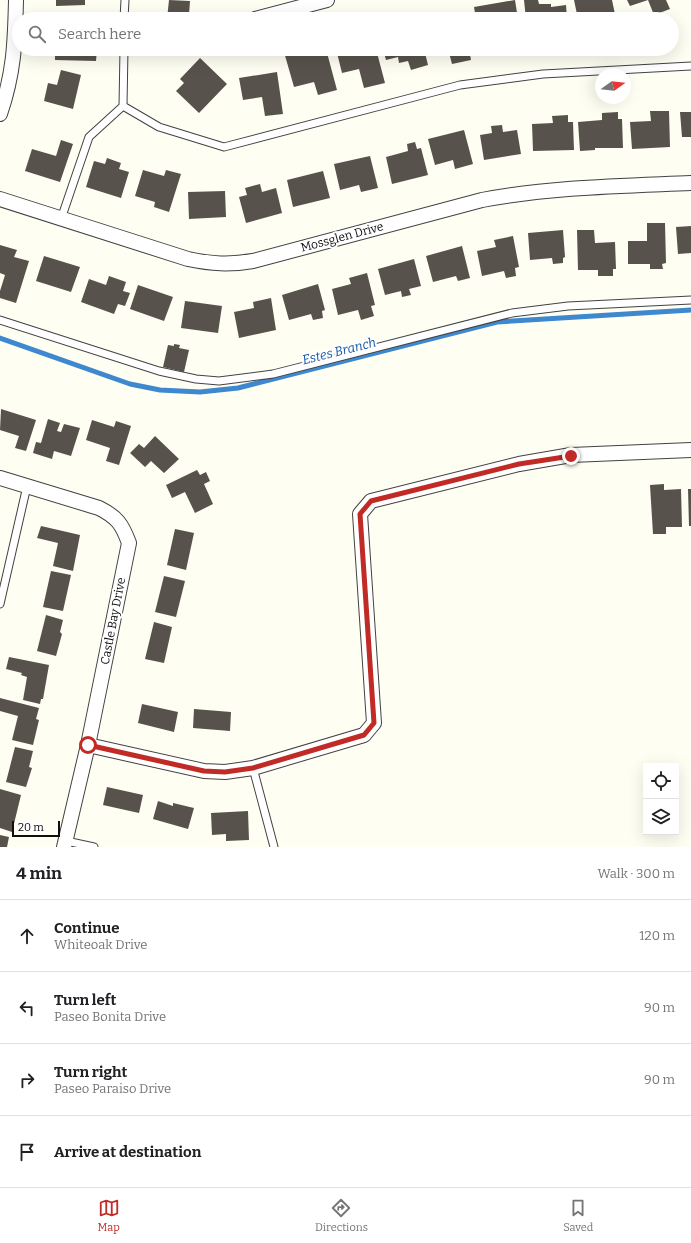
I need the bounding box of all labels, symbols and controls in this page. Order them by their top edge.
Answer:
search box [12,12,679,56]
icon: search [26,23,48,45]
text: Search here [58,25,141,43]
north arrow [595,68,631,104]
street label: Mossglen Drive [299,219,385,255]
water label: Estes Branch [301,335,377,367]
route end [562,447,580,465]
street label: Castle Bay Drive [98,576,128,666]
route start [79,736,97,754]
map controls [643,763,679,835]
button: locate [643,763,679,799]
button: layers [643,799,679,835]
scale bar [12,819,60,838]
text: 20 m [18,821,44,834]
text: 4 min [16,863,62,884]
text: Walk · 300 m [598,866,675,881]
text: Continue [54,919,120,937]
icon: ahead [16,925,38,947]
text: 120 m [639,928,675,943]
text: Whiteoak Drive [54,937,147,952]
text: Turn left [54,991,116,1009]
icon: left [16,997,38,1019]
text: 90 m [644,1000,675,1015]
text: Paseo Bonita Drive [54,1009,166,1024]
text: Turn right [54,1063,127,1081]
icon: right [16,1069,38,1091]
text: 90 m [644,1072,675,1087]
text: Paseo Paraiso Drive [54,1081,171,1096]
icon: arrive [16,1141,38,1163]
text: Arrive at destination [54,1143,201,1161]
tab: Map [98,1197,120,1234]
tab: Directions [315,1197,368,1234]
tab: Saved [563,1197,593,1234]

